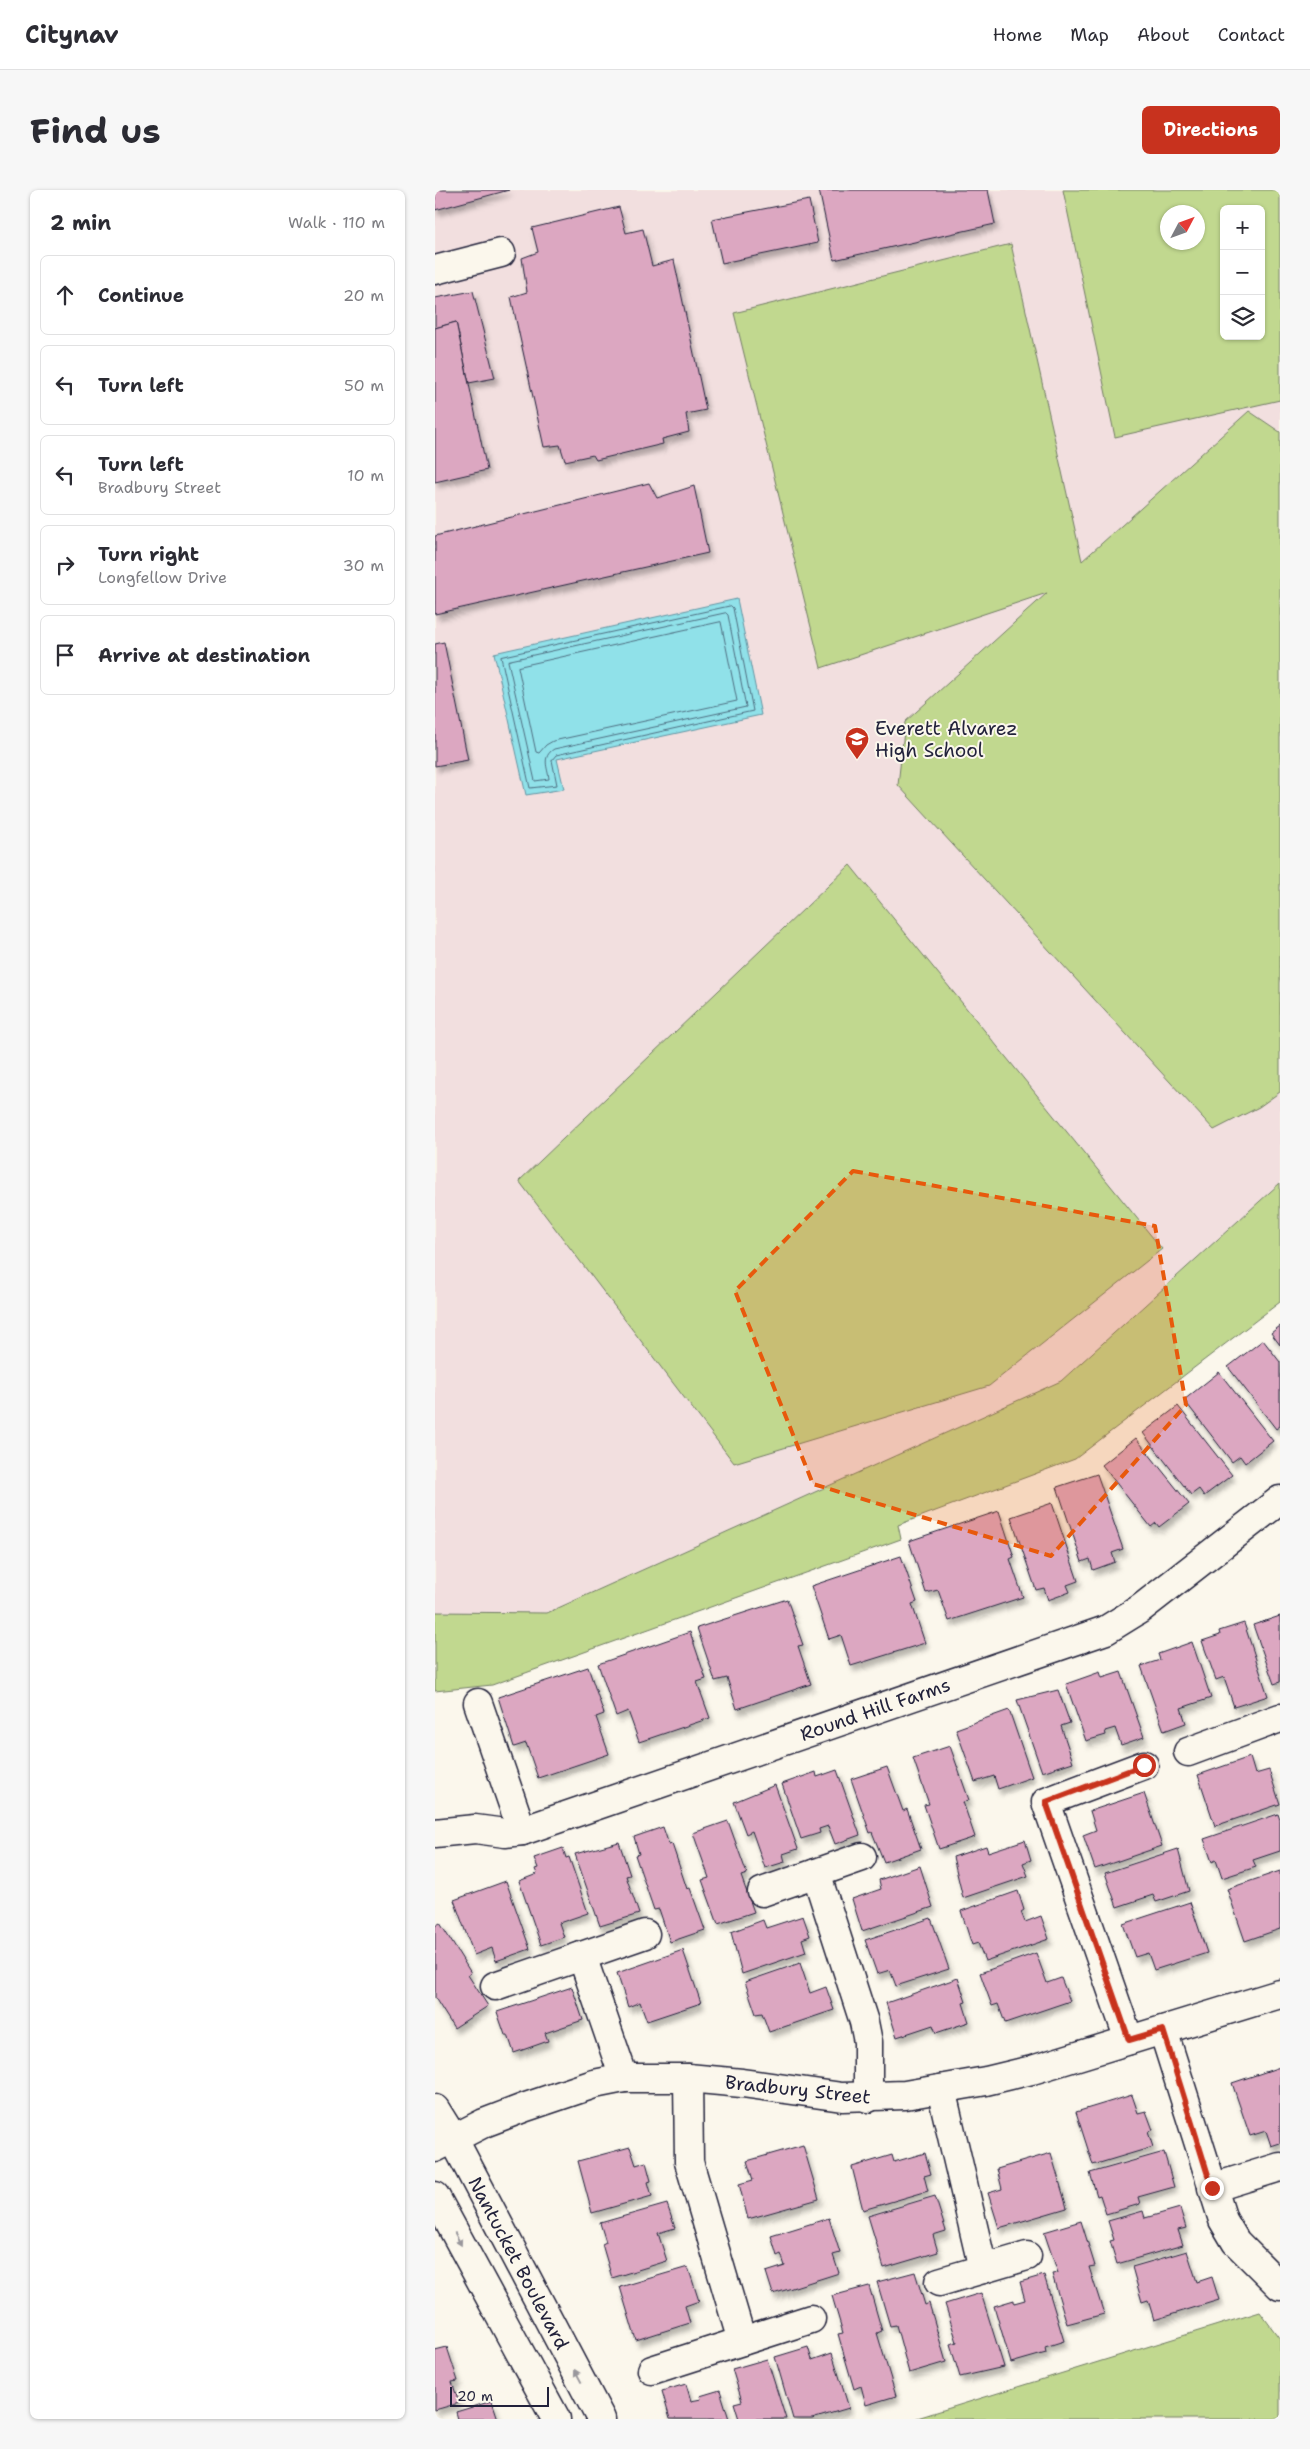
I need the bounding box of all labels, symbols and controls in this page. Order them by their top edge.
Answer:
text: Citynav [25,19,119,51]
text: Home [993,23,1042,47]
text: Map [1070,23,1109,47]
text: About [1137,23,1190,47]
text: Contact [1218,23,1285,47]
button: Directions [1142,106,1280,154]
text: Find us [30,107,161,154]
north arrow [1160,205,1205,250]
map controls [1220,205,1265,340]
button: + [1220,205,1265,250]
text: 2 min [50,209,111,237]
text: Walk · 110 m [288,212,385,233]
button: − [1220,250,1265,295]
icon: ahead [51,281,79,309]
text: Continue [98,283,184,308]
text: 20 m [343,285,384,306]
button: layers [1220,295,1265,340]
icon: left [51,371,79,399]
text: Turn left [98,373,184,398]
text: 50 m [344,375,384,396]
text: Turn left [98,452,184,477]
icon: left [51,461,79,489]
text: 10 m [347,465,384,486]
text: Bradbury Street [98,477,221,498]
text: Turn right [98,542,199,567]
icon: right [51,551,79,579]
text: 30 m [343,555,384,576]
text: Longfellow Drive [98,567,227,588]
icon: arrive [51,641,79,669]
text: Arrive at destination [98,643,310,668]
place label: Everett Alvarez High School [875,716,1018,763]
school or university icon: Everett Alvarez High School [844,726,870,760]
street label: Round Hill Farms [797,1672,954,1747]
route start [1133,1754,1156,1777]
street label: Bradbury Street [724,2069,872,2110]
street label: Nantucket Boulevard [462,2172,575,2354]
route end [1201,2177,1224,2200]
one-way arrow [454,2232,462,2246]
one-way arrow [574,2369,582,2383]
scale bar [450,2384,549,2407]
text: 20 m [457,2387,493,2405]

